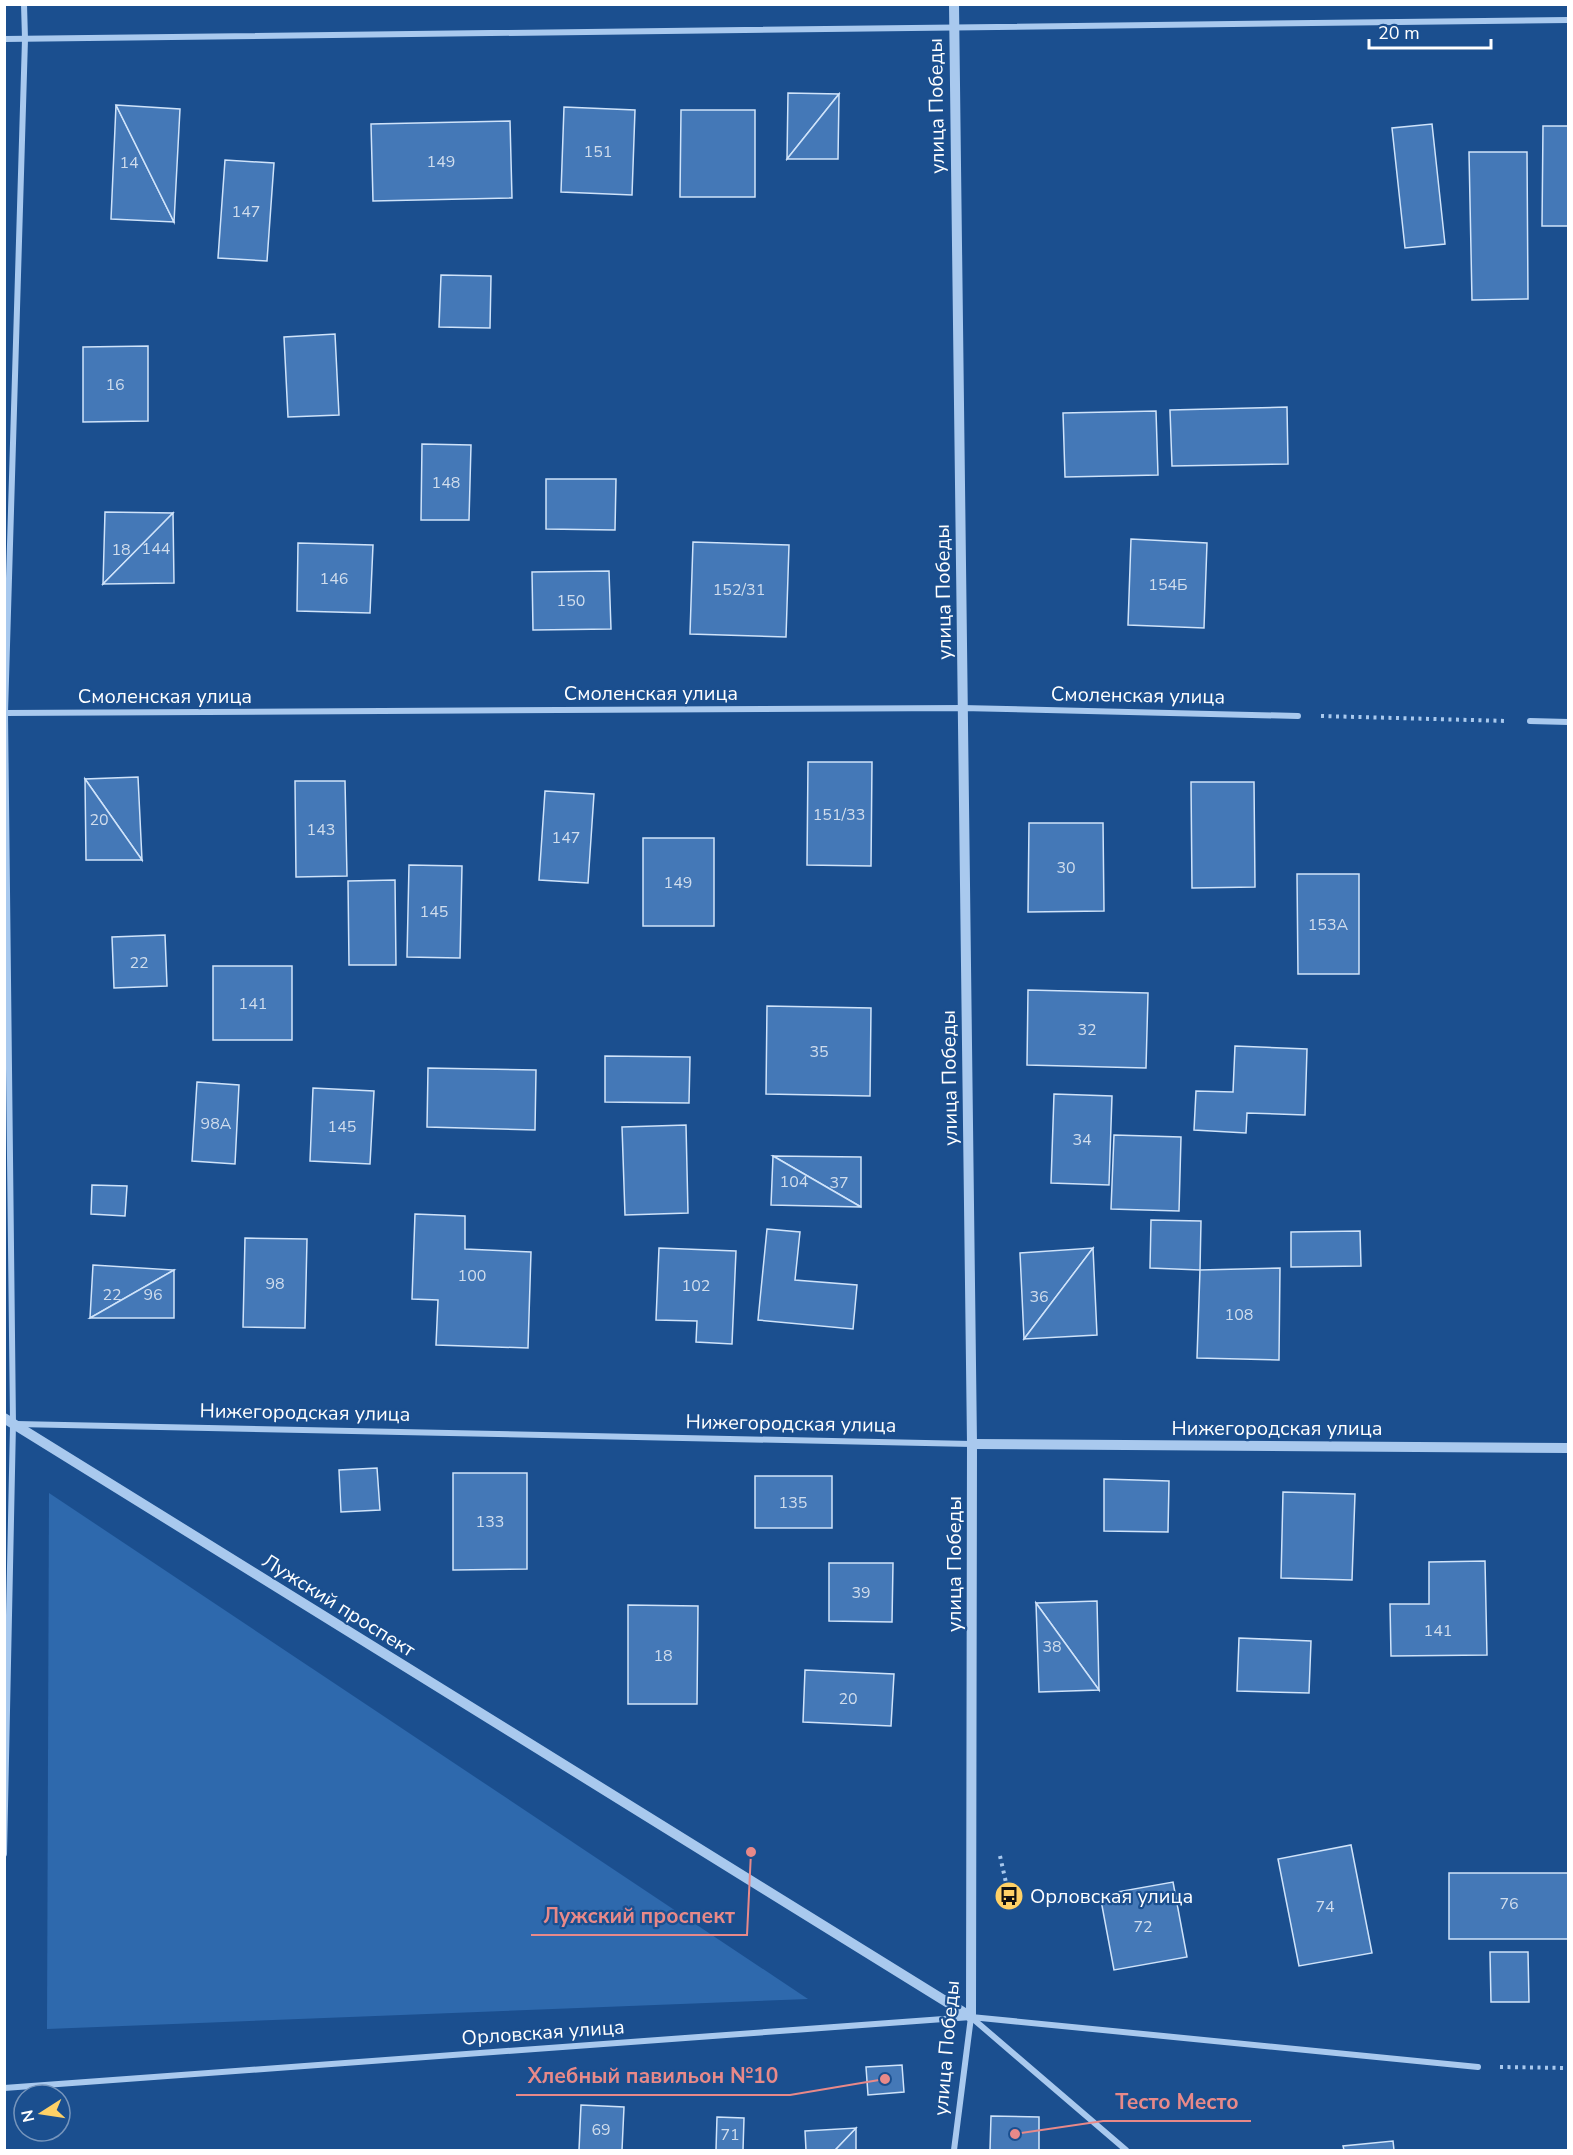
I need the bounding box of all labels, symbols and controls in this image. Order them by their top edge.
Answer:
scale bar [1369,12,1490,50]
text: 20 m [1378,21,1420,45]
street label: улица Победы [922,38,951,174]
house number: 151 [584,141,612,163]
house number: 149 [427,151,455,173]
house number: 14 [119,152,139,174]
house number: 147 [232,201,260,223]
house number: 16 [105,374,125,396]
house number: 148 [432,472,460,494]
street label: улица Победы [929,524,958,660]
house number: 144 [142,538,171,560]
house number: 18 [111,539,131,561]
house number: 146 [320,568,348,590]
house number: 154Б [1148,574,1188,596]
house number: 152/31 [713,579,765,601]
house number: 150 [557,590,585,612]
street label: Смоленская улица [564,680,738,707]
street label: Смоленская улица [1051,680,1225,711]
street label: Смоленская улица [78,683,252,710]
house number: 151/33 [813,804,865,826]
house number: 20 [89,809,109,831]
house number: 143 [307,819,335,841]
house number: 147 [552,827,580,849]
house number: 30 [1056,857,1076,879]
house number: 149 [664,872,692,894]
house number: 145 [420,901,448,923]
house number: 153А [1308,914,1349,936]
house number: 22 [129,952,149,974]
house number: 141 [239,993,267,1015]
street label: улица Победы [935,1010,964,1146]
house number: 32 [1077,1019,1097,1041]
house number: 35 [809,1041,829,1063]
house number: 98А [201,1113,232,1135]
house number: 145 [328,1116,356,1138]
house number: 34 [1072,1129,1092,1151]
house number: 104 [780,1171,809,1193]
house number: 37 [829,1172,849,1194]
house number: 100 [458,1265,486,1287]
house number: 98 [265,1273,285,1295]
house number: 102 [682,1275,710,1297]
house number: 22 [102,1284,122,1306]
house number: 96 [143,1284,163,1306]
house number: 36 [1029,1286,1049,1308]
house number: 108 [1225,1304,1253,1326]
street label: Нижегородская улица [199,1397,411,1428]
street label: Нижегородская улица [685,1408,897,1439]
street label: Нижегородская улица [1172,1415,1382,1442]
house number: 135 [779,1492,807,1514]
street label: улица Победы [941,1496,968,1632]
house number: 133 [476,1511,504,1533]
street label: Лужский проспект [257,1547,420,1663]
house number: 39 [851,1582,871,1604]
house number: 141 [1424,1620,1452,1642]
house number: 38 [1042,1636,1062,1658]
house number: 18 [653,1645,673,1667]
house number: 20 [838,1688,858,1710]
bus stop icon: Орловская улица [993,1880,1025,1912]
place label: Орловская улица [1030,1883,1193,1910]
house number: 76 [1499,1893,1519,1915]
callout: Лужский проспект [531,1896,747,1935]
house number: 74 [1315,1896,1335,1918]
text: Лужский проспект [543,1902,735,1930]
house number: 72 [1133,1916,1153,1938]
street label: улица Победы [927,1979,966,2117]
street label: Орловская улица [461,2013,625,2052]
callout: Хлебный павильон №10 [516,2056,790,2095]
text: Хлебный павильон №10 [527,2062,778,2090]
callout: Тесто Место [1103,2082,1251,2121]
north arrow [12,2083,72,2143]
text: Тесто Место [1115,2088,1239,2116]
text: N [16,2108,40,2124]
house number: 69 [591,2119,611,2141]
house number: 71 [720,2124,740,2146]

